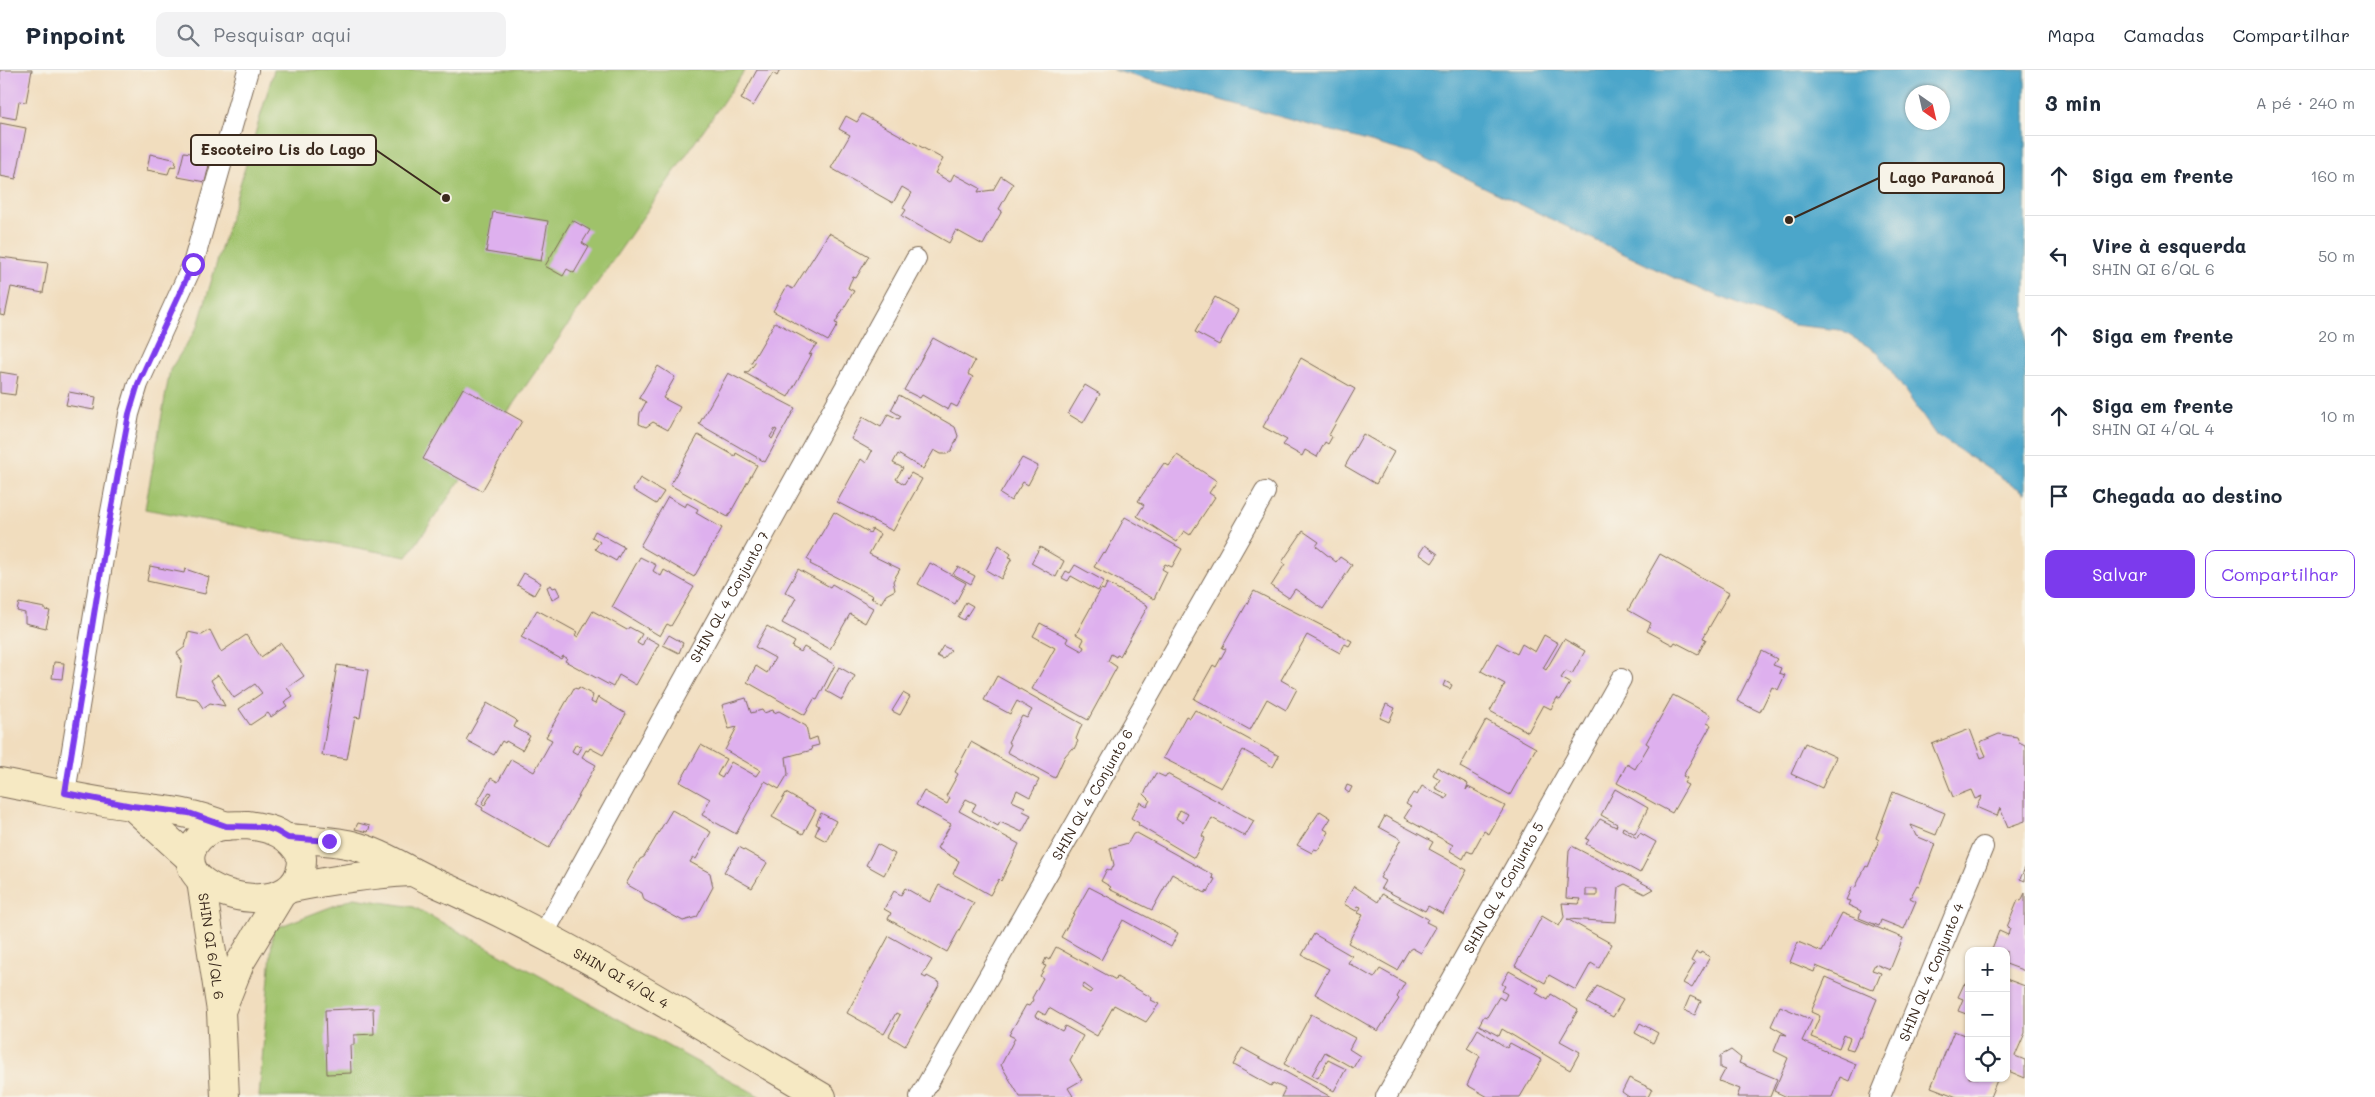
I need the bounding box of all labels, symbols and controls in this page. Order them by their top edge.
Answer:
search box [156,12,506,57]
text: Pinpoint [25,19,126,50]
icon: search [174,21,202,49]
text: Pesquisar aqui [214,22,351,47]
text: Mapa [2048,23,2095,47]
text: Camadas [2123,23,2204,47]
text: Compartilhar [2232,23,2350,47]
north arrow [1905,85,1950,130]
text: 3 min [2045,89,2101,116]
text: A pé · 240 m [2256,92,2355,113]
callout: Escoteiro Lis do Lago [191,135,376,165]
text: Escoteiro Lis do Lago [201,139,365,159]
icon: ahead [2045,162,2073,190]
callout: Lago Paranoá [1879,163,2004,193]
text: Siga em frente [2092,163,2233,188]
text: 160 m [2310,165,2355,186]
text: Lago Paranoá [1890,167,1994,187]
text: Vire à esquerda [2092,233,2247,258]
icon: left [2045,242,2073,270]
text: 50 m [2318,245,2355,266]
route start [182,253,205,276]
text: SHIN QI 6/QL 6 [2092,258,2215,279]
icon: ahead [2045,322,2073,350]
text: Siga em frente [2092,323,2233,348]
text: 20 m [2318,325,2355,346]
text: Siga em frente [2092,393,2233,418]
icon: ahead [2045,402,2073,430]
text: 10 m [2320,405,2355,426]
text: SHIN QI 4/QL 4 [2092,418,2214,439]
icon: arrive [2045,482,2073,510]
text: Chegada ao destino [2092,483,2282,508]
street label: SHIN QL 4 Conjunto 7 [685,528,773,666]
button: Salvar [2045,550,2195,598]
button: Compartilhar [2205,550,2355,598]
street label: SHIN QL 4 Conjunto 6 [1047,725,1137,863]
street label: SHIN QL 4 Conjunto 5 [1459,819,1548,957]
route end [318,830,341,853]
street label: SHIN QI 6/QL 6 [194,892,229,1001]
street label: SHIN QL 4 Conjunto 4 [1894,899,1968,1044]
street label: SHIN QI 4/QL 4 [570,943,673,1013]
map controls [1965,947,2010,1082]
button: + [1965,947,2010,992]
button: − [1965,992,2010,1037]
button: locate [1965,1037,2010,1082]

